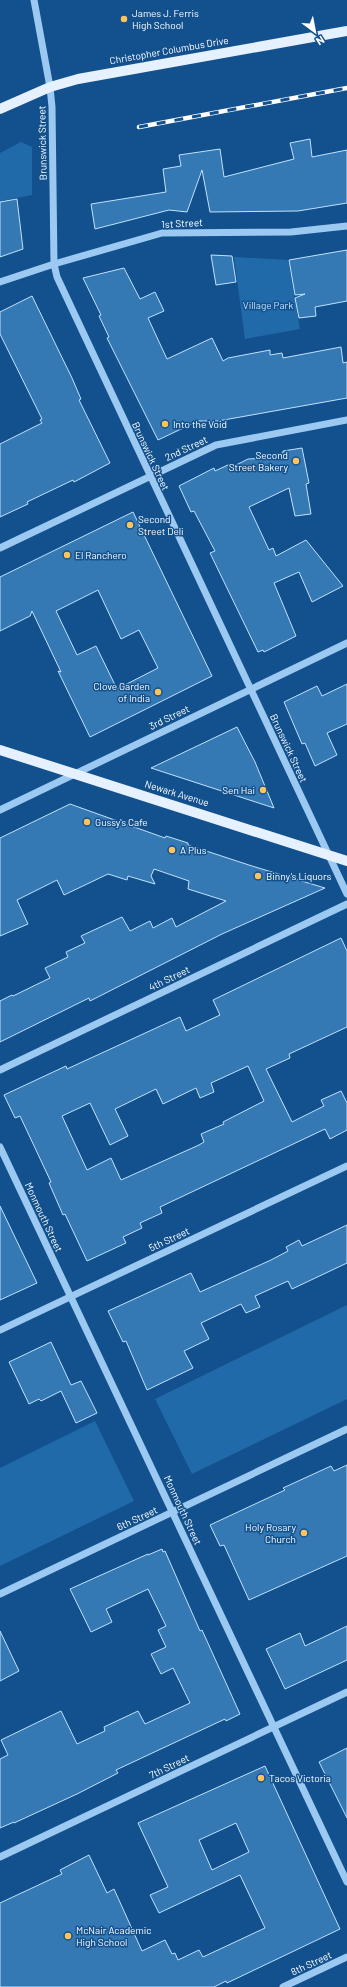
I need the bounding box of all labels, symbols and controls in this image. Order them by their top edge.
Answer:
place label: James J. Ferris High School [132,7,199,31]
north arrow [295,12,335,52]
marker: James J. Ferris High School [119,14,129,24]
text: N [314,33,327,48]
street label: Christopher Columbus Drive [109,34,229,66]
street label: Brunswick Street [35,105,49,180]
street label: 1st Street [161,216,203,230]
park label: Village Park [243,299,293,311]
place label: Into the Void [173,418,227,430]
marker: Into the Void [160,419,170,429]
street label: Brunswick Street [130,420,172,493]
street label: 2nd Street [163,433,209,463]
place label: Second Street Bakery [229,449,288,473]
marker: Second Street Bakery [291,456,301,466]
place label: Second Street Deli [138,513,184,537]
marker: Second Street Deli [125,520,135,530]
place label: El Ranchero [75,549,127,561]
marker: El Ranchero [62,550,72,560]
place label: Clove Garden of India [94,680,150,704]
marker: Clove Garden of India [153,687,163,697]
street label: 3rd Street [147,702,192,732]
street label: Brunswick Street [268,712,310,785]
street label: Newark Avenue [143,778,211,808]
place label: Sen Hai [222,784,255,796]
marker: Sen Hai [258,785,268,795]
place label: Gussy's Cafe [95,816,148,828]
marker: Gussy's Cafe [82,817,92,827]
place label: A Plus [180,844,207,856]
marker: A Plus [167,845,177,855]
place label: Binny’s Liquors [266,870,332,882]
marker: Binny’s Liquors [253,871,263,881]
street label: 4th Street [147,963,192,993]
street label: Monmouth Street [23,1180,66,1254]
street label: 5th Street [147,1224,192,1254]
street label: Monmouth Street [162,1473,205,1547]
street label: 6th Street [115,1503,160,1533]
place label: Holy Rosary Church [245,1521,296,1545]
marker: Holy Rosary Church [299,1528,309,1538]
street label: 7th Street [147,1751,191,1781]
place label: Tacos Victoria [269,1772,331,1784]
marker: Tacos Victoria [256,1773,266,1783]
place label: McNair Academic High School [76,1924,151,1948]
marker: McNair Academic High School [63,1931,73,1941]
street label: 8th Street [289,1948,334,1978]

